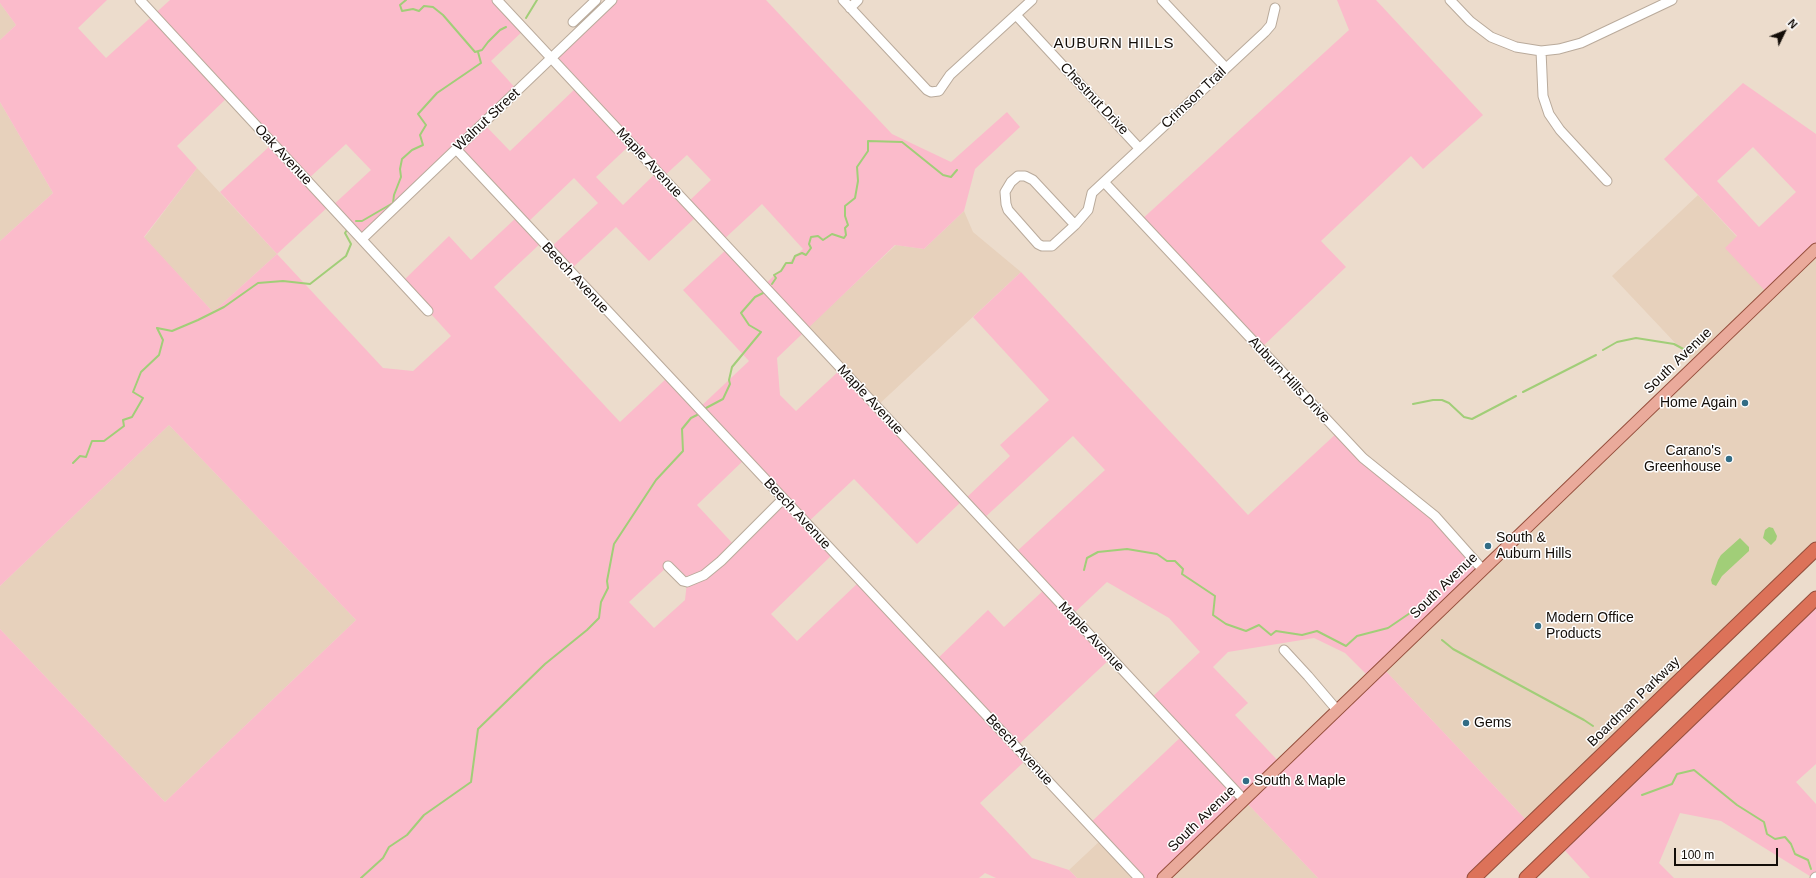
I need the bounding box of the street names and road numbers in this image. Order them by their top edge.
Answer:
street label: Chestnut Drive [1056,59,1132,139]
street label: Crimson Trail [1158,64,1230,132]
street label: Walnut Street [450,85,524,155]
street label: Oak Avenue [251,121,315,189]
street label: Maple Avenue [612,125,686,201]
street label: Beech Avenue [538,239,612,317]
street label: South Avenue [1641,324,1715,398]
street label: Auburn Hills Drive [1245,333,1333,427]
street label: Maple Avenue [833,362,907,438]
street label: Beech Avenue [760,475,834,553]
street label: South Avenue [1407,549,1481,623]
street label: Maple Avenue [1054,599,1128,675]
street label: Boardman Parkway [1584,654,1684,750]
street label: Beech Avenue [982,711,1056,789]
street label: South Avenue [1165,782,1239,856]

